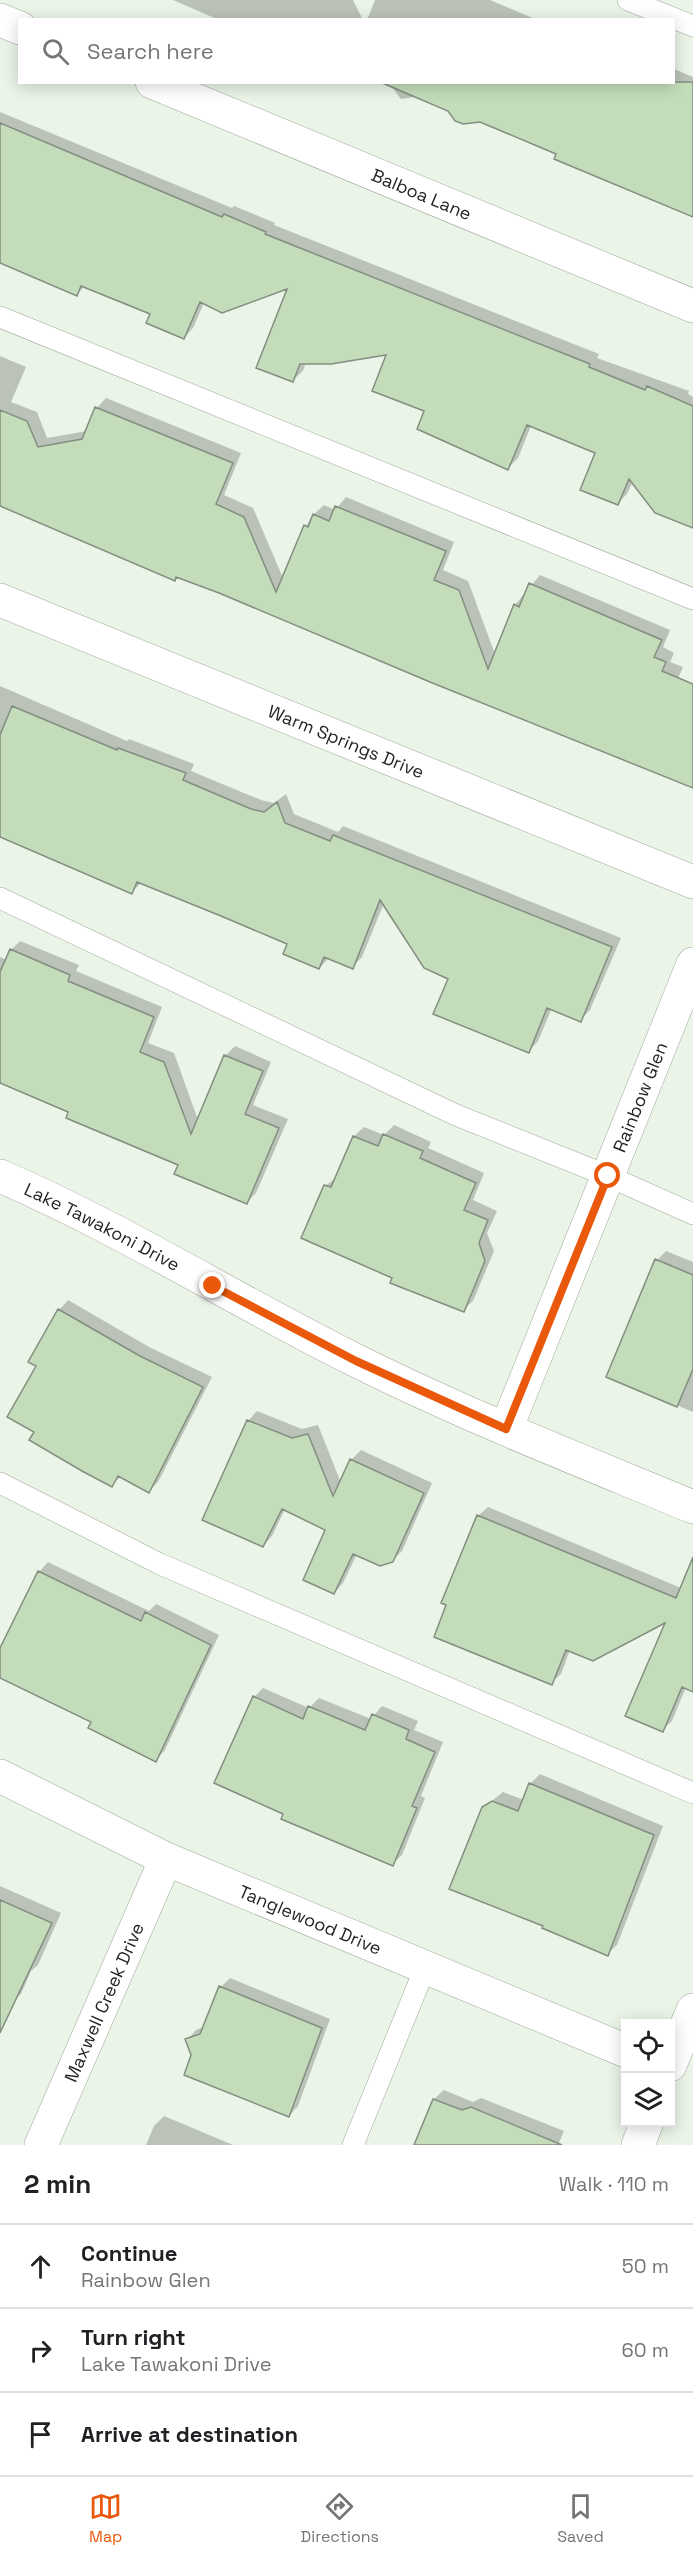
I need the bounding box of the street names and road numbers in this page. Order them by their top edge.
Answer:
street label: Balboa Lane [368,163,475,225]
street label: Warm Springs Drive [265,699,428,783]
street label: Rainbow Glen [607,1038,672,1155]
street label: Lake Tawakoni Drive [21,1177,184,1276]
street label: Tanglewood Drive [235,1879,385,1959]
street label: Maxwell Creek Drive [59,1919,148,2085]

